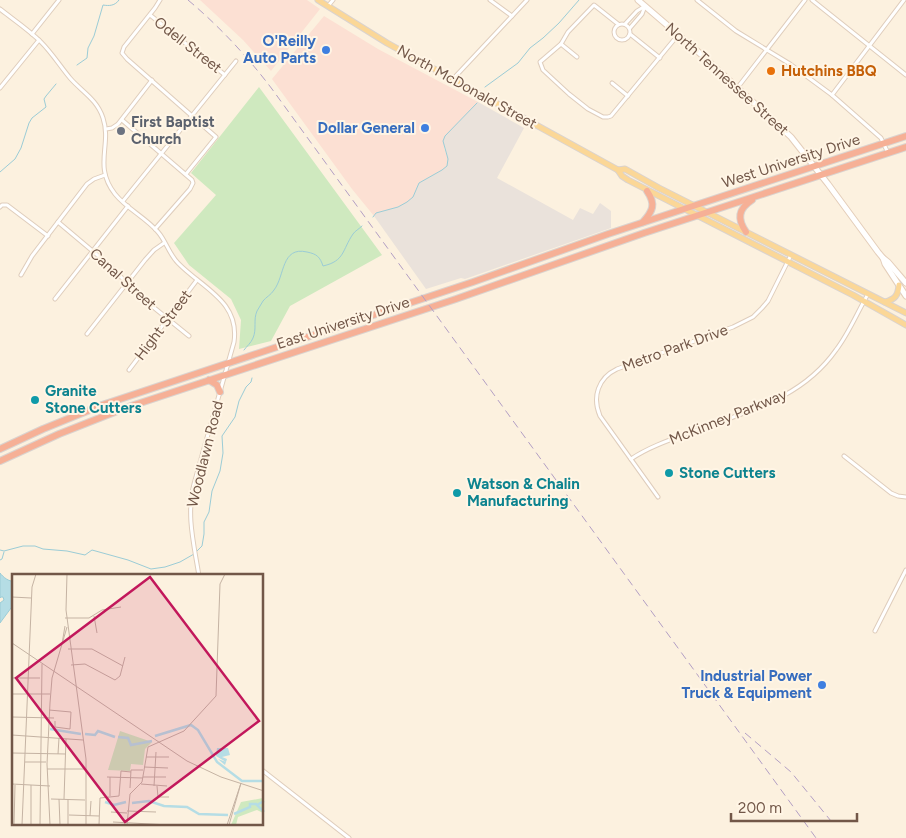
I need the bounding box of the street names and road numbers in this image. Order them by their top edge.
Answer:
street label: Odell Street [151,13,226,77]
street label: North Tennessee Street [662,19,793,139]
street label: North McDonald Street [394,41,540,133]
street label: West University Drive [720,130,862,192]
street label: Canal Street [86,244,160,314]
street label: Hight Street [131,286,195,364]
street label: East University Drive [274,293,412,353]
street label: Metro Park Drive [620,321,730,375]
street label: McKinney Parkway [667,385,790,449]
street label: Woodlawn Road [183,399,227,509]

